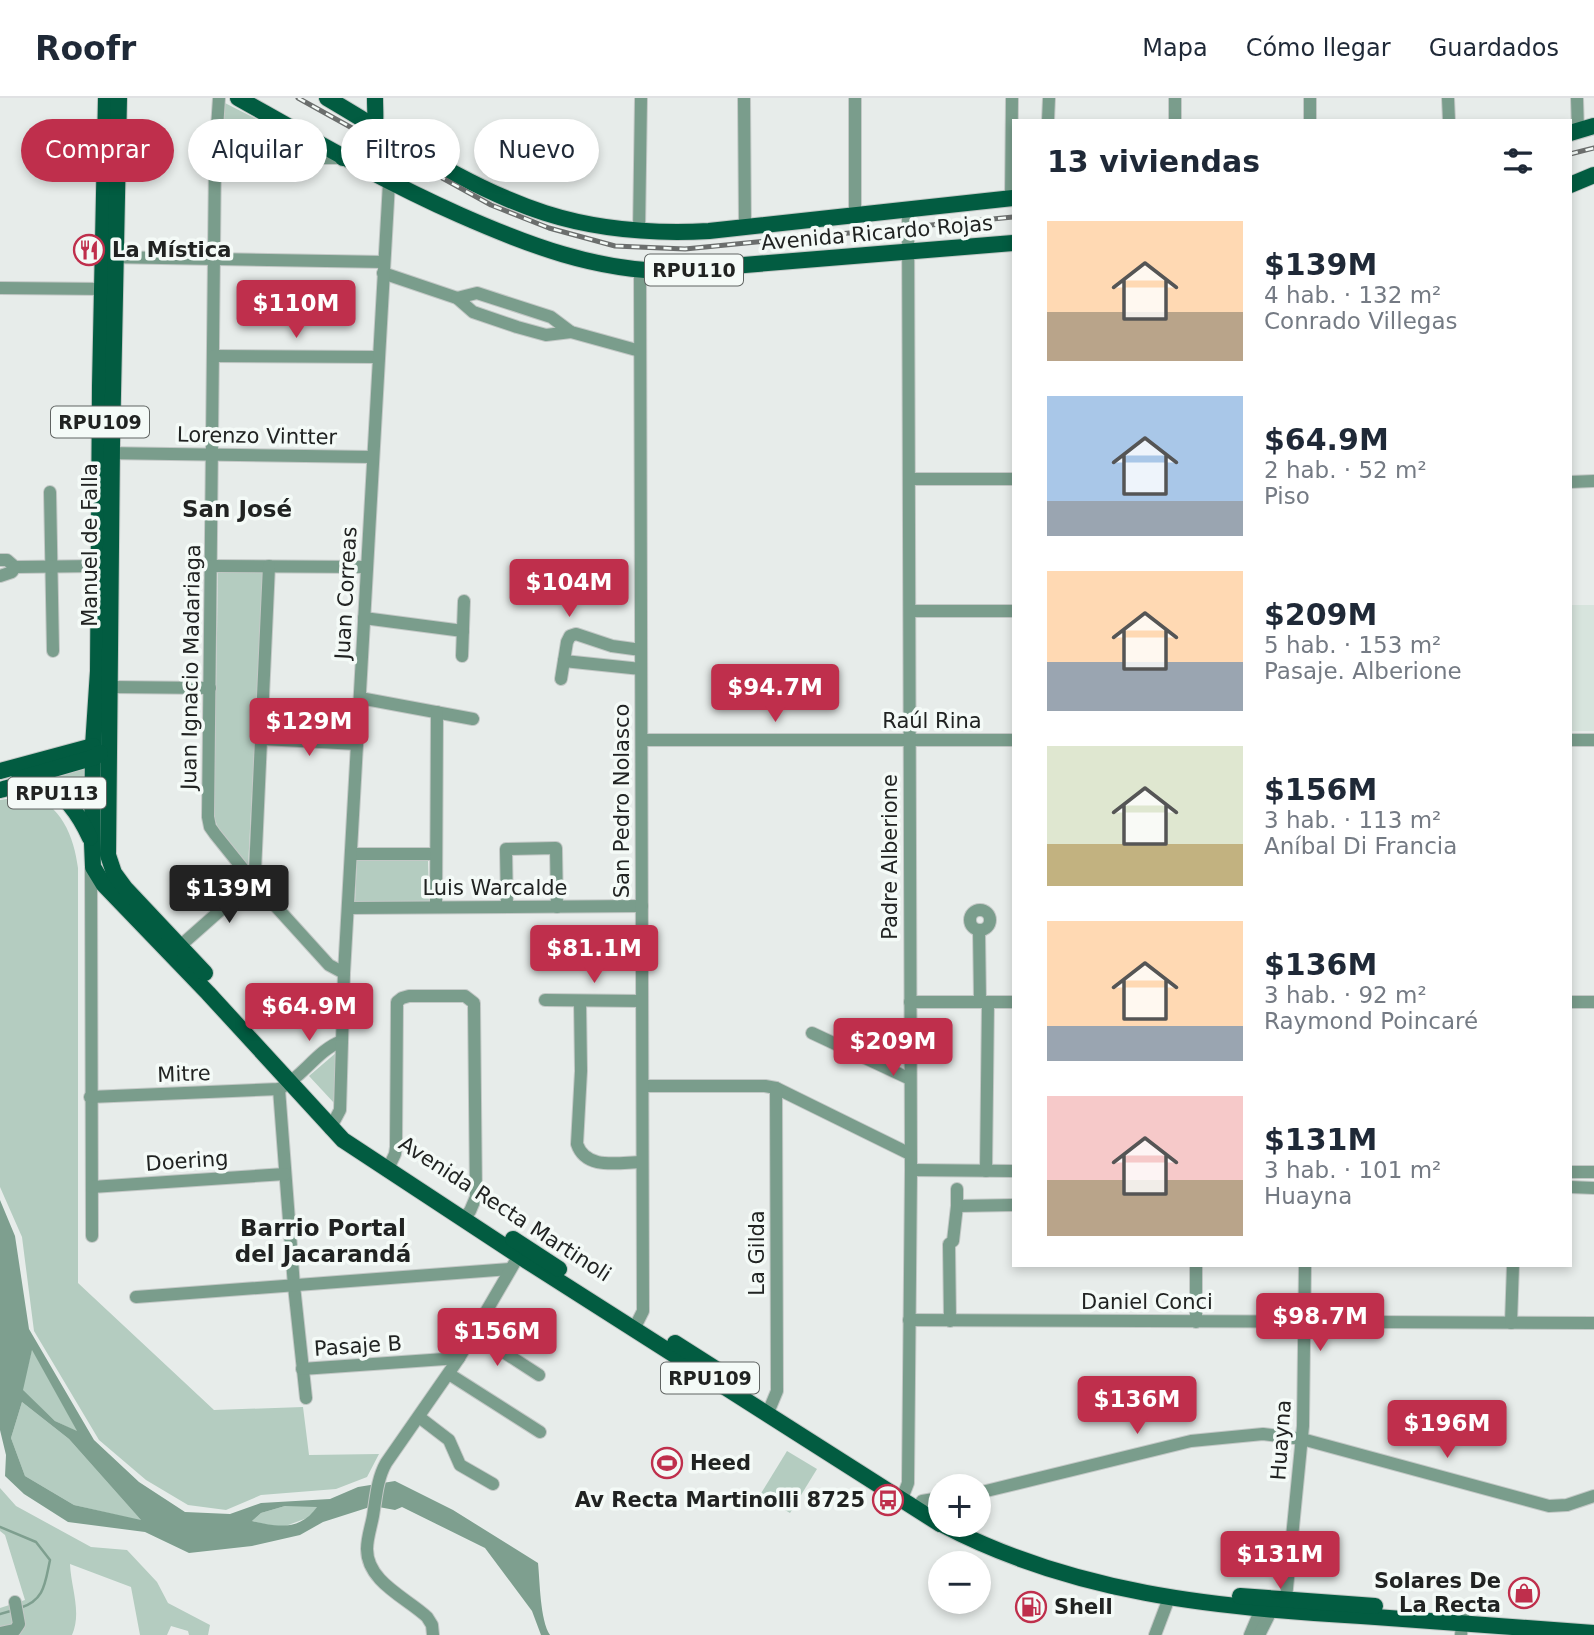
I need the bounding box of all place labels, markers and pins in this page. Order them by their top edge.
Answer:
restaurant icon: La Mística [72,233,106,267]
place label: La Mística [112,238,231,262]
pin: $110M [247,280,345,340]
pin: $104M [520,560,618,619]
pin: $94.7M [718,664,832,724]
pin: $129M [260,698,358,758]
pin: $139M [180,866,278,925]
pin: $81.1M [537,926,651,985]
pin: $64.9M [252,984,366,1043]
pin: $209M [844,1018,942,1078]
pin: $98.7M [1263,1294,1377,1353]
pin: $156M [448,1308,546,1368]
pin: $136M [1088,1376,1186,1436]
pin: $196M [1398,1400,1496,1460]
sports icon: Heed [650,1446,684,1480]
place label: Heed [690,1451,751,1475]
bus stop icon: Av Recta Martinolli 8725 [871,1483,905,1517]
place label: Av Recta Martinolli 8725 [575,1488,865,1512]
pin: $131M [1231,1532,1329,1591]
place label: Solares De La Recta [1374,1569,1501,1617]
shop icon: Solares De La Recta [1507,1576,1541,1610]
fuel station icon: Shell [1014,1590,1048,1624]
place label: Shell [1054,1595,1113,1619]

